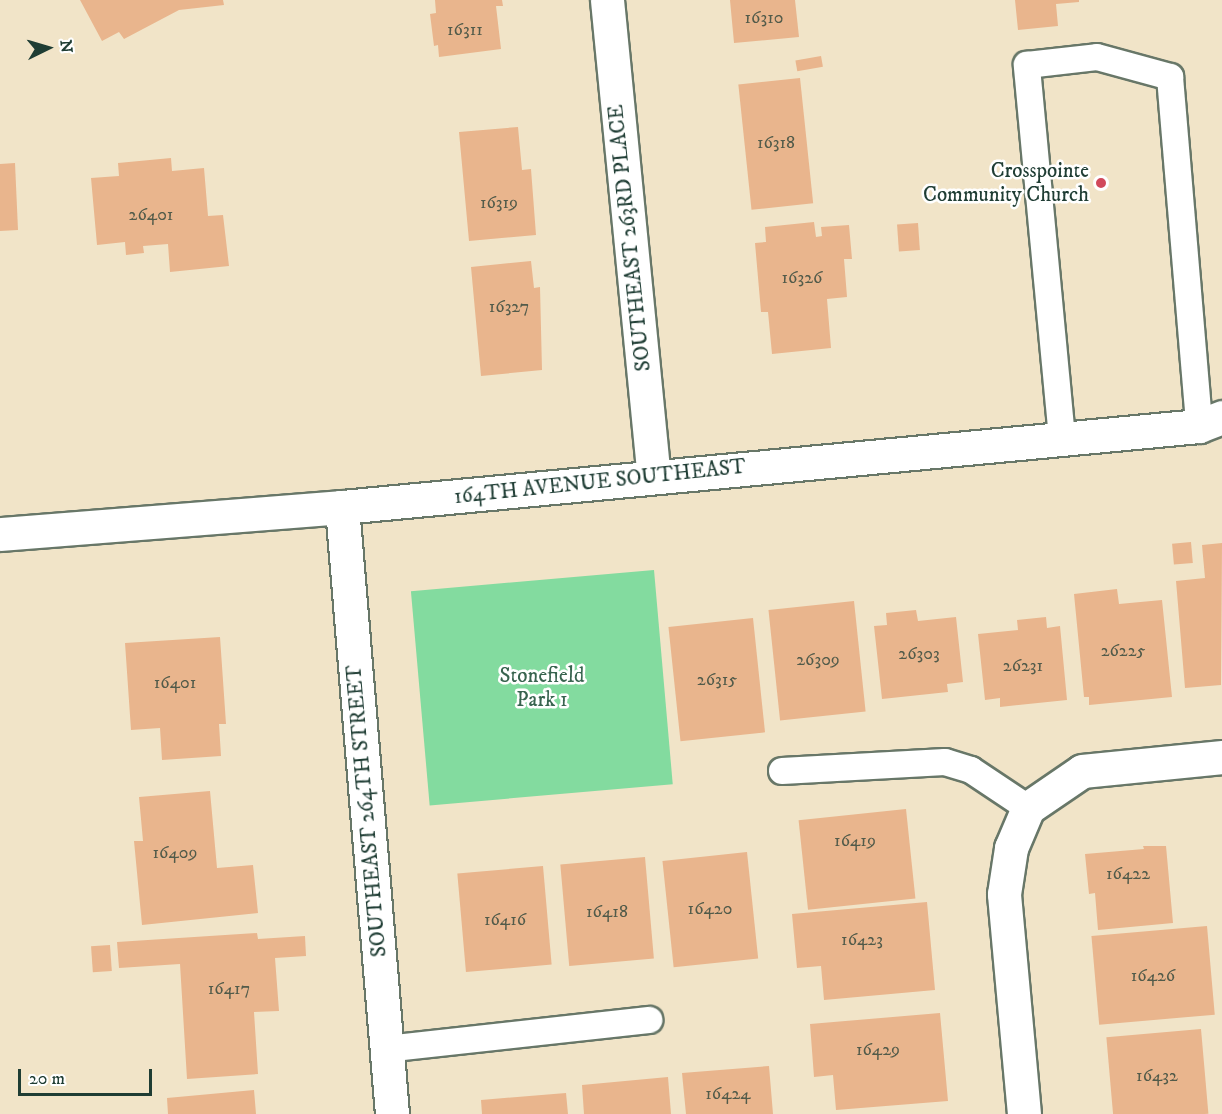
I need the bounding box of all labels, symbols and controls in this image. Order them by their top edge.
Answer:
house number: 16310 [745,7,783,29]
north arrow [18,18,78,78]
house number: 16311 [447,19,483,41]
text: N [55,39,76,54]
street label: SOUTHEAST 263RD PLACE [603,103,657,373]
house number: 16318 [757,132,795,154]
place label: Crosspointe Community Church [923,158,1089,208]
marker: Crosspointe Community Church [1094,176,1108,190]
house number: 16319 [480,192,518,214]
house number: 26401 [129,204,173,226]
house number: 16326 [782,267,822,289]
house number: 16327 [489,296,529,318]
street label: 164TH AVENUE SOUTHEAST [453,454,747,510]
house number: 26225 [1101,640,1145,662]
house number: 26303 [898,643,940,665]
house number: 26309 [796,649,840,671]
house number: 26231 [1003,655,1043,677]
park label: Stonefield Park 1 [500,663,584,713]
street label: SOUTHEAST 264TH STREET [342,664,392,958]
house number: 26315 [697,669,737,691]
house number: 16401 [154,672,196,694]
house number: 16419 [834,830,876,852]
house number: 16409 [153,842,197,864]
house number: 16422 [1106,863,1150,885]
house number: 16420 [688,898,732,920]
house number: 16418 [586,901,628,923]
house number: 16416 [484,909,526,931]
house number: 16423 [841,929,883,951]
house number: 16426 [1131,965,1175,987]
house number: 16417 [208,978,250,1000]
house number: 16429 [856,1039,900,1061]
scale bar [21,1057,154,1095]
house number: 16432 [1136,1065,1178,1087]
text: 20 m [29,1068,65,1090]
house number: 16424 [705,1083,751,1105]

